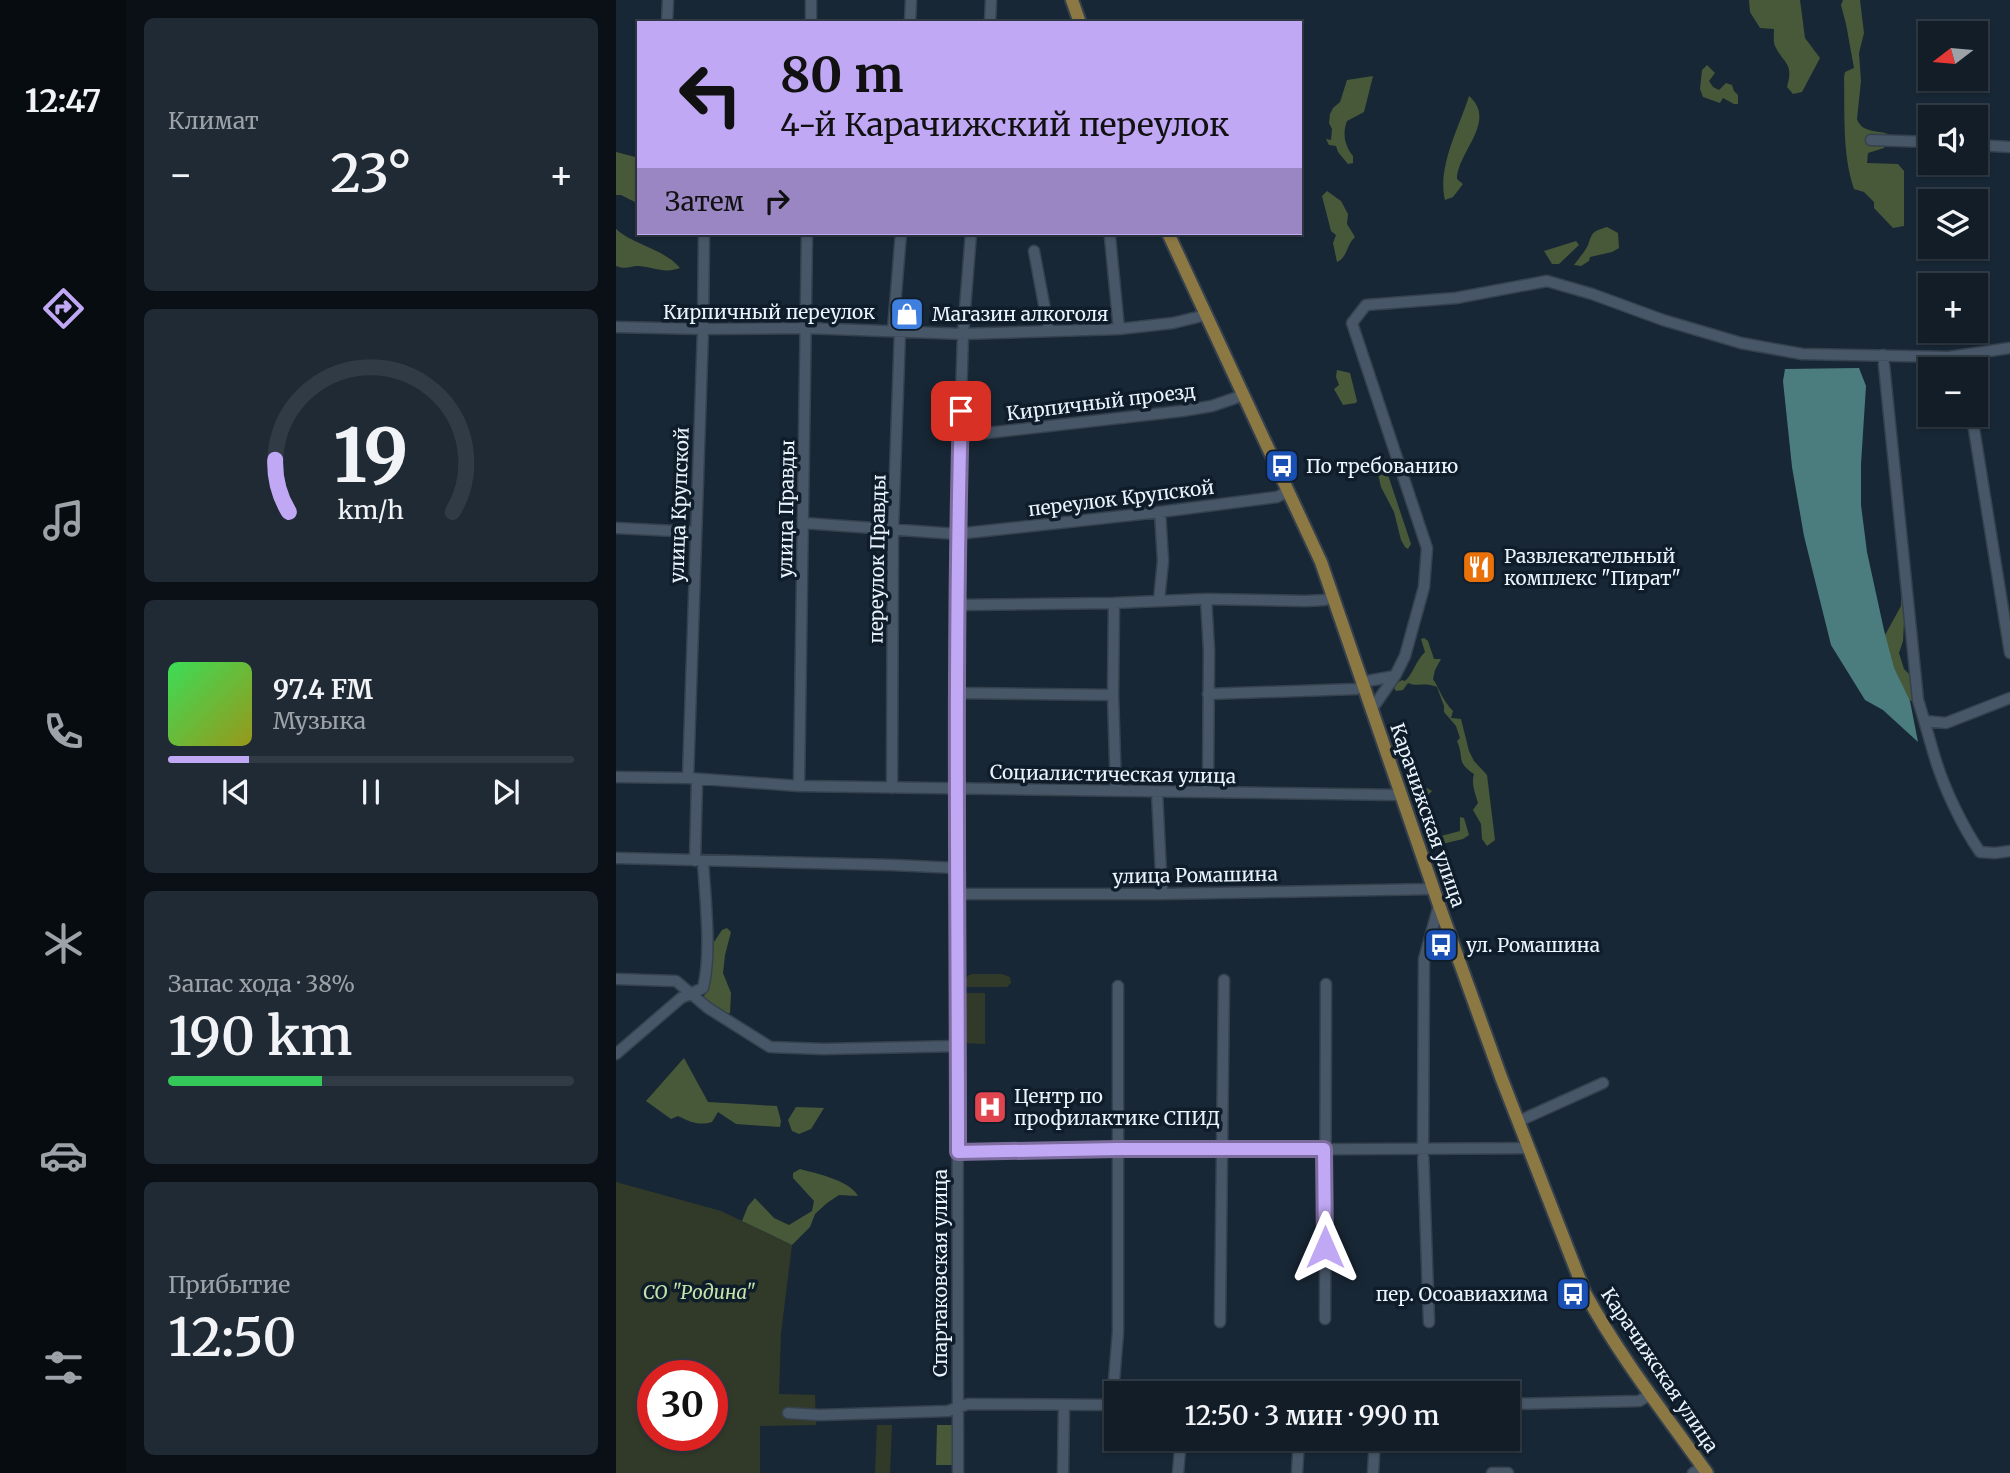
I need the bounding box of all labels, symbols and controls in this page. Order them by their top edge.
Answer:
north arrow [1918,21,1988,91]
map controls [1918,21,1988,427]
text: 80 m [780,44,903,105]
icon: left [665,49,756,140]
text: 12:47 [25,81,101,121]
text: 4-й Карачижский переулок [780,105,1229,145]
button: sound [1918,105,1988,175]
text: Климат [168,106,259,135]
text: 23° [330,141,412,206]
text: − [168,151,193,198]
text: + [549,151,574,198]
icon: right [758,182,796,220]
text: Затем [665,185,744,218]
button: layers [1918,189,1988,259]
button: + [1918,273,1988,343]
icon: directions [39,284,88,333]
shop icon: Магазин алкоголя [888,295,926,333]
street label: Кирпичный переулок [663,300,875,324]
place label: Магазин алкоголя [932,302,1108,326]
button: − [1918,357,1988,427]
street label: Кирпичный проезд [1005,378,1197,426]
pin [931,381,991,441]
icon: arrive [942,392,980,430]
text: 19 [333,410,409,502]
street label: улица Крупской [664,427,694,583]
street label: улица Правды [773,440,799,578]
bus stop icon: По требованию [1263,447,1301,485]
place label: По требованию [1306,454,1458,478]
street label: переулок Правды [864,474,890,644]
street label: переулок Крупской [1027,475,1215,521]
text: km/h [338,493,404,525]
icon: music [39,496,88,545]
place label: Развлекательный комплекс "Пират" [1504,544,1681,590]
restaurant icon: Развлекательный комплекс "Пират" [1460,548,1498,586]
text: 97.4 FM [273,673,373,706]
text: Музыка [273,706,366,735]
icon: phone [39,707,88,756]
street label: Карачижская улица [1385,720,1471,910]
street label: Социалистическая улица [990,760,1236,788]
icon: previous [217,773,255,811]
icon: pause [352,773,390,811]
icon: next [487,773,525,811]
street label: улица Ромашина [1112,862,1278,888]
icon: climate [39,919,88,968]
bus stop icon: ул. Ромашина [1422,926,1460,964]
place label: ул. Ромашина [1466,933,1600,957]
text: Запас хода · 38% [168,969,355,998]
text: 190 km [168,1004,352,1069]
place label: Центр по профилактике СПИД [1014,1084,1220,1130]
hospital icon: Центр по профилактике СПИД [971,1088,1009,1126]
icon: car [39,1131,88,1180]
street label: Спартаковская улица [928,1169,952,1377]
position arrow [1288,1210,1362,1284]
text: Прибытие [168,1270,290,1299]
bus stop icon: пер. Осоавиахима [1554,1275,1592,1313]
park label: СО "Родина" [643,1280,756,1304]
place label: пер. Осоавиахима [1376,1282,1548,1306]
street label: Карачижская улица [1596,1283,1724,1457]
text: 12:50 [168,1305,296,1370]
icon: filters [39,1343,88,1392]
speed limit sign: 30 [637,1360,728,1451]
text: 12:50 · 3 мин · 990 m [1185,1399,1439,1432]

